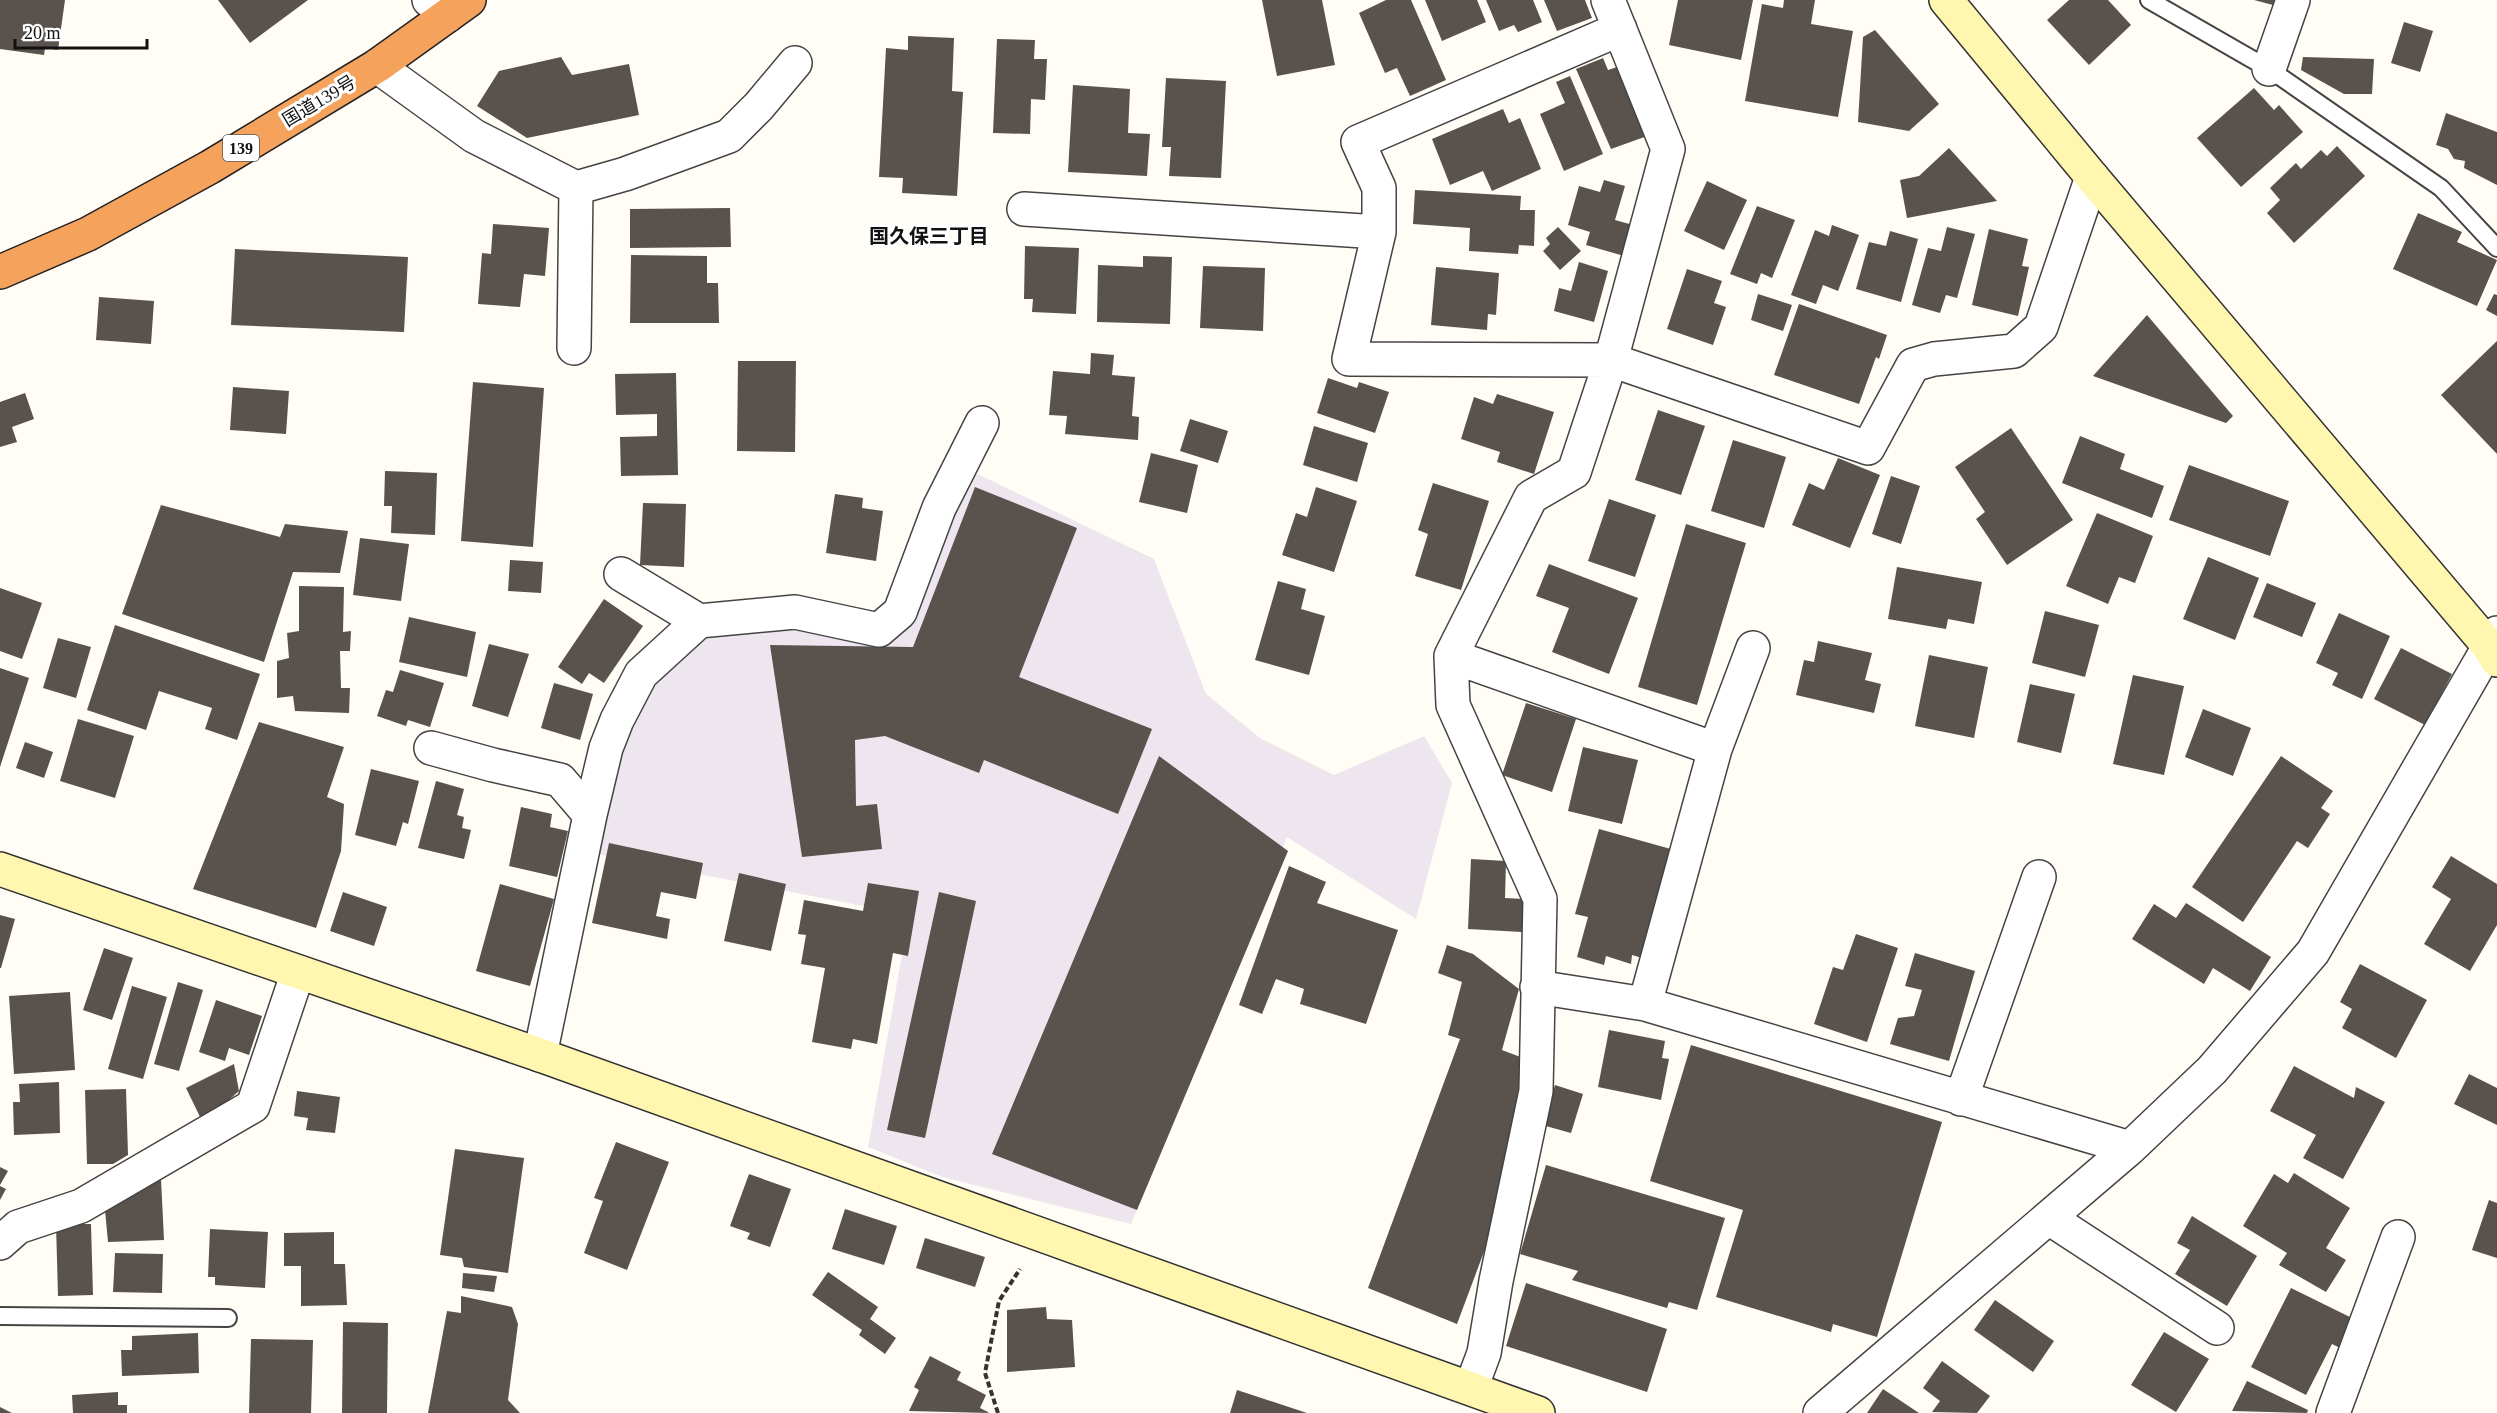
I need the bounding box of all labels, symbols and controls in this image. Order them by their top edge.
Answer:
scale bar [15,12,147,50]
text: 20 m [24,23,61,43]
street label: 国道139号 [279,72,359,130]
road number: 139 [223,135,259,161]
district label: 国久保三丁目 [869,225,989,247]

